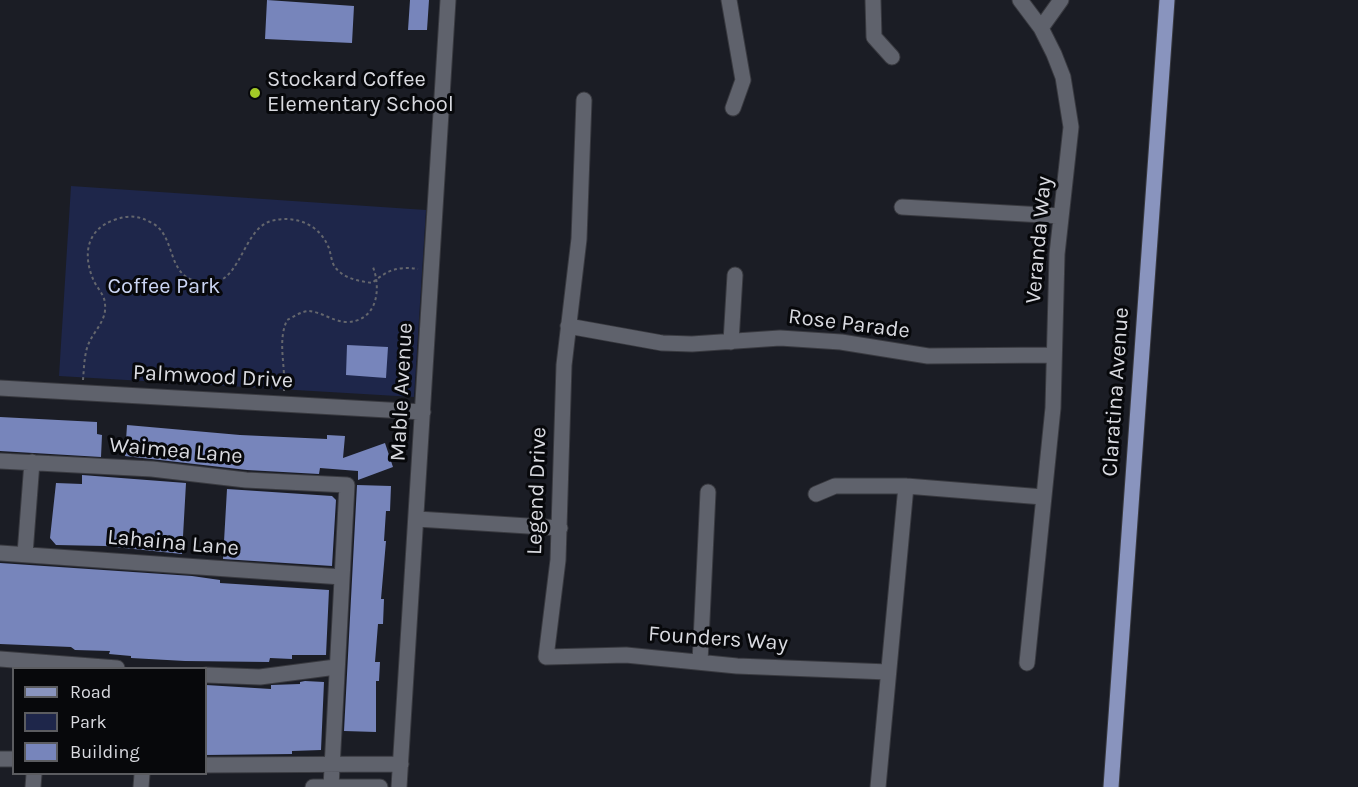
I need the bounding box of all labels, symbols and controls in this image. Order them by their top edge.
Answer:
place label: Stockard Coffee Elementary School [267,67,454,118]
marker: Stockard Coffee Elementary School [248,86,262,100]
street label: Veranda Way [1020,175,1058,305]
park label: Coffee Park [107,274,221,300]
street label: Rose Parade [787,303,911,345]
street label: Claratina Avenue [1097,306,1135,478]
street label: Mable Avenue [385,322,419,462]
street label: Palmwood Drive [132,360,294,394]
street label: Legend Drive [522,426,552,556]
street label: Waimea Lane [108,432,244,470]
street label: Lahaina Lane [106,524,240,562]
street label: Founders Way [647,621,789,657]
legend [12,667,207,775]
text: Road [70,681,111,703]
text: Park [70,711,107,733]
text: Building [70,741,140,763]

